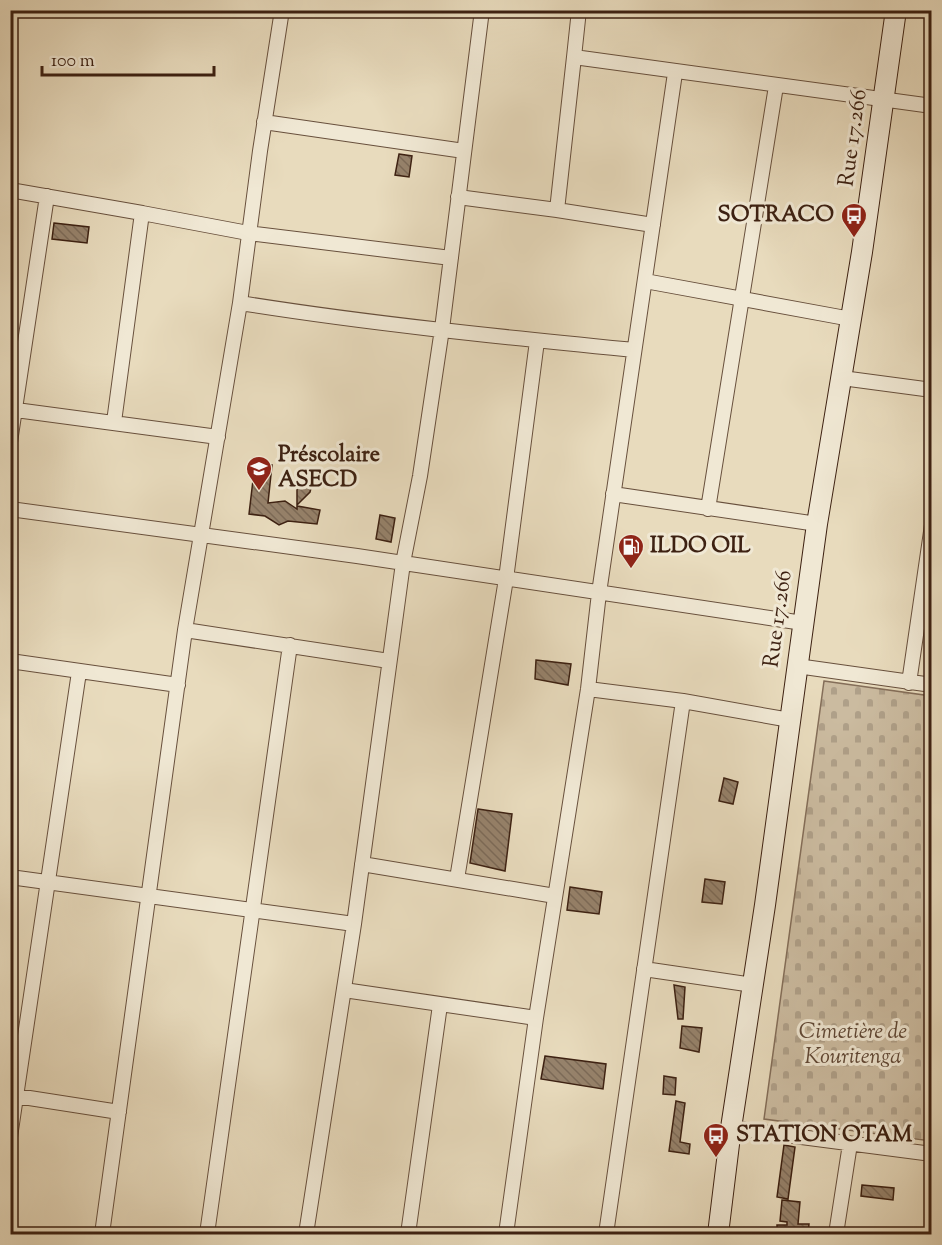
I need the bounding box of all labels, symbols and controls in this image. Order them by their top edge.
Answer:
scale bar [42,39,214,77]
text: 100 m [51,49,95,75]
street label: Rue 17.266 [831,87,877,189]
place label: SOTRACO [718,200,834,232]
bus stop icon: SOTRACO [839,201,869,239]
place label: Préscolaire ASECD [278,440,380,497]
school or university icon: Préscolaire ASECD [244,454,274,492]
place label: ILDO OIL [650,531,751,563]
fuel station icon: ILDO OIL [616,532,646,570]
street label: Rue 17.266 [756,568,802,670]
park label: Cimetière de Kouritenga [799,1017,907,1074]
place label: STATION OTAM [736,1120,913,1152]
bus stop icon: STATION OTAM [701,1121,731,1159]

